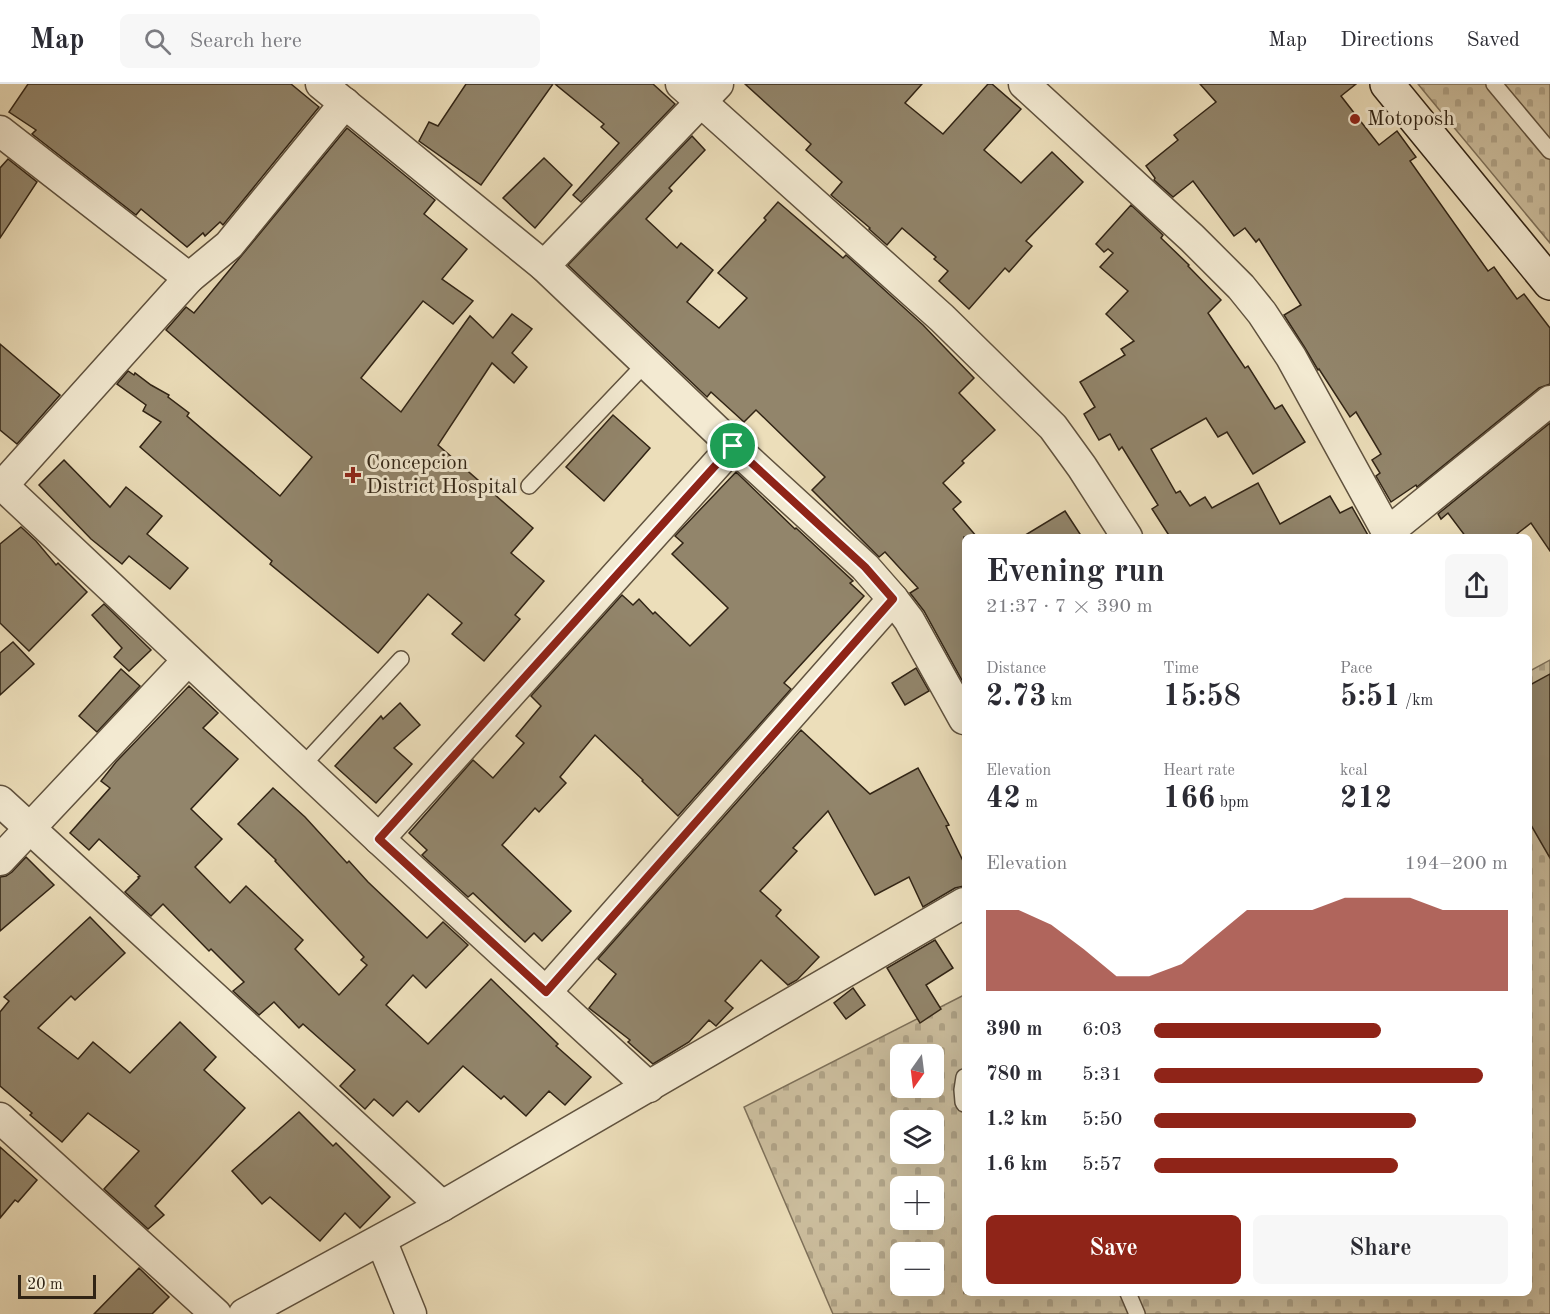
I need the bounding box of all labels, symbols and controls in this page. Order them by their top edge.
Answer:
search box [120,14,540,68]
icon: search [141,25,174,58]
text: Map [30,27,84,55]
text: Search here [189,30,302,52]
text: Map [1268,30,1307,51]
text: Directions [1340,30,1434,51]
text: Saved [1467,30,1520,51]
place label: Motoposh [1367,109,1455,130]
marker: Motoposh [1348,112,1362,126]
pin [707,420,758,471]
icon: arrive [716,429,749,462]
place label: Concepcion District Hospital [366,453,518,498]
marker: Concepcion District Hospital [344,466,362,484]
button: share [1445,554,1508,617]
text: Evening run [986,556,1165,589]
text: 21:37 · 7 × 390 m [986,597,1153,617]
text: Distance [986,661,1046,677]
text: Time [1163,661,1199,677]
text: Pace [1340,661,1372,677]
text: 2.73 [986,682,1047,712]
text: 15:58 [1163,682,1241,712]
text: 5:51 [1340,682,1401,712]
text: km [1047,693,1072,709]
text: /km [1401,693,1433,709]
text: Elevation [986,763,1051,779]
text: Heart rate [1163,763,1235,779]
text: kcal [1340,763,1368,779]
text: 42 [986,784,1021,814]
text: 166 [1163,784,1215,814]
text: 212 [1340,784,1392,814]
text: m [1021,795,1038,811]
text: bpm [1215,795,1249,811]
text: Elevation [986,854,1067,874]
text: 194–200 m [1405,854,1508,874]
text: 390 m [986,1020,1042,1040]
text: 6:03 [1082,1020,1122,1040]
north arrow [890,1044,944,1098]
map controls [890,1044,944,1296]
text: 780 m [986,1065,1042,1085]
text: 5:31 [1082,1065,1122,1085]
button: layers [890,1110,944,1164]
text: 1.2 km [986,1110,1048,1130]
text: 5:50 [1082,1110,1122,1130]
text: 1.6 km [986,1155,1048,1175]
text: 5:57 [1082,1155,1122,1175]
button: + [890,1176,944,1230]
button: Save [986,1215,1241,1284]
button: Share [1253,1215,1508,1284]
button: − [890,1242,944,1296]
scale bar [18,1272,96,1300]
text: 20 m [27,1277,63,1293]

